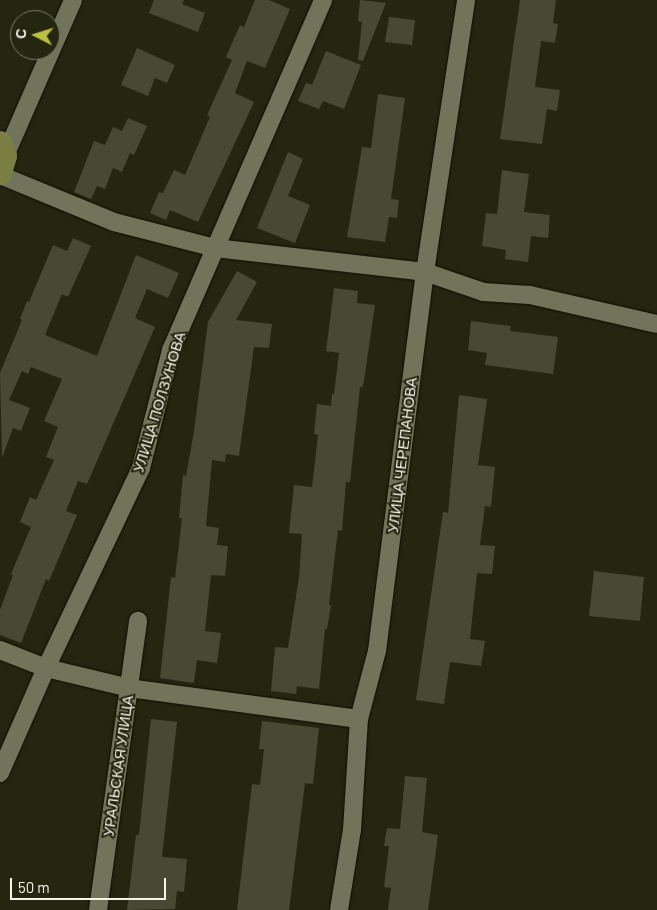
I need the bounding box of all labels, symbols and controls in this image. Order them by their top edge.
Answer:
north arrow [10,10,60,60]
text: С [12,28,29,40]
street label: УЛИЦА ПОЛЗУНОВА [129,329,189,475]
street label: УЛИЦА ЧЕРЕПАНОВА [384,376,420,534]
street label: УРАЛЬСКАЯ УЛИЦА [99,694,137,838]
scale bar [12,868,169,900]
text: 50 m [18,878,50,896]

